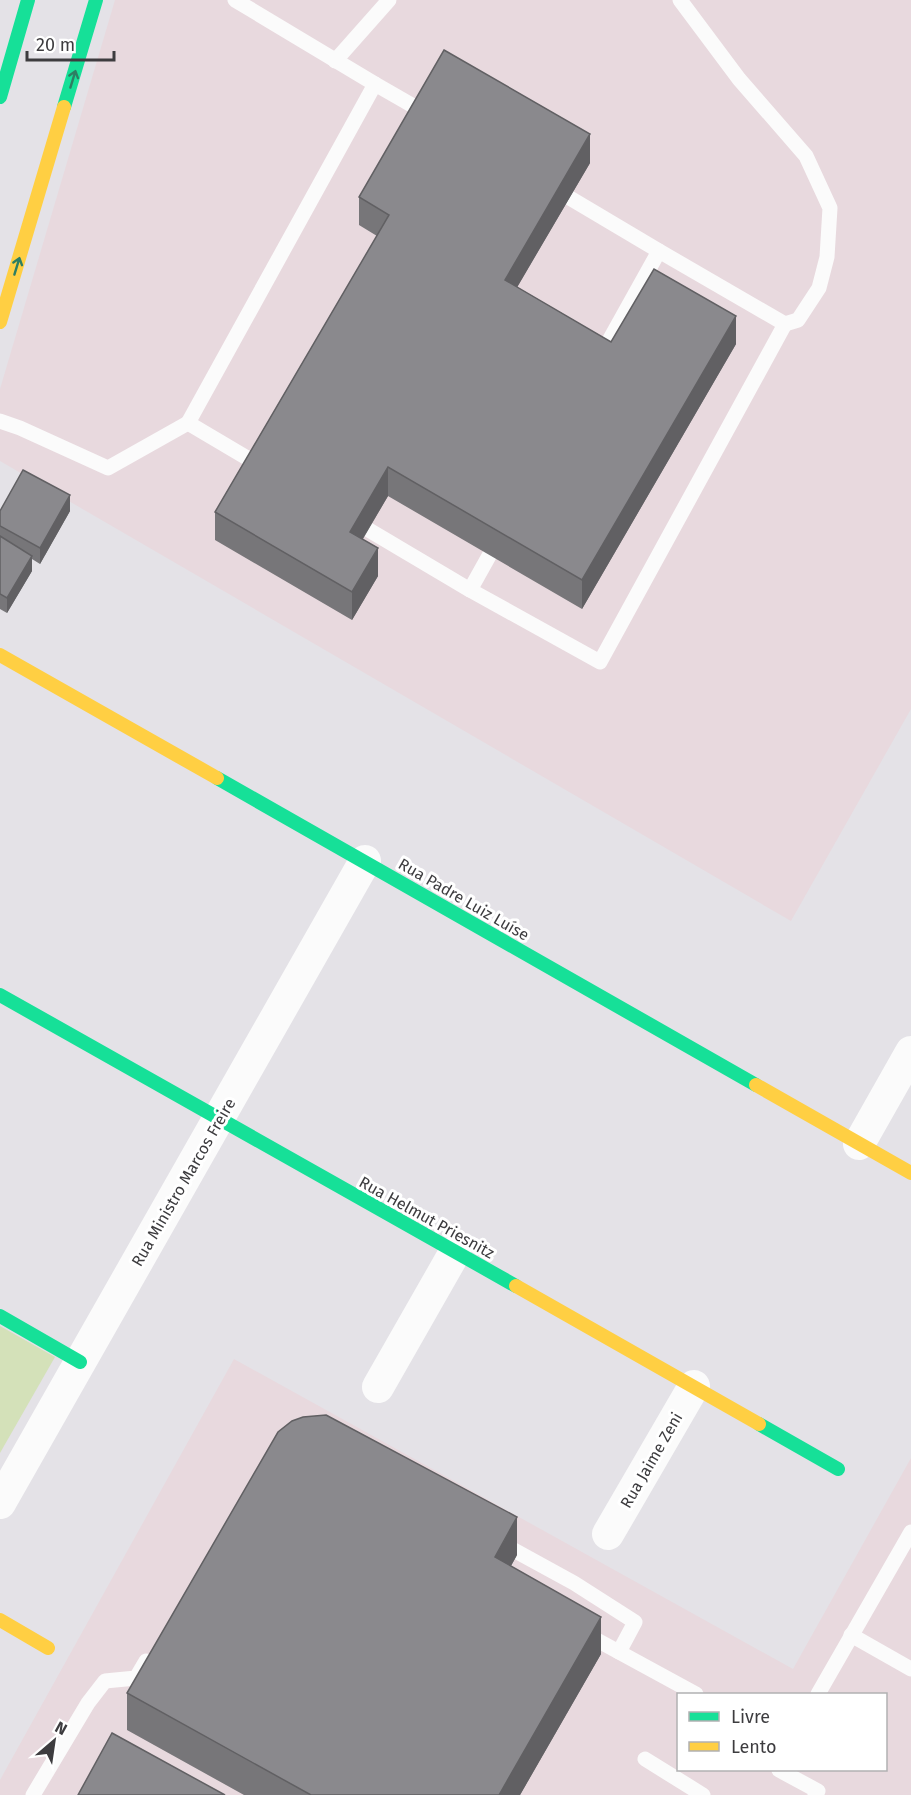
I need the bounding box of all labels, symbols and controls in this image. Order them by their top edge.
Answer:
scale bar [27,24,114,62]
text: 20 m [36,34,75,56]
one-way arrow [68,70,79,89]
one-way arrow [12,257,23,276]
street label: Rua Padre Luiz Luíse [395,854,533,945]
street label: Rua Ministro Marcos Freire [127,1095,239,1270]
street label: Rua Helmut Priesnitz [356,1172,498,1263]
street label: Rua Jaime Zeni [616,1409,686,1511]
legend [677,1693,887,1771]
text: Livre [731,1706,770,1728]
north arrow [24,1711,84,1771]
text: N [52,1717,70,1739]
text: Lento [731,1736,777,1758]

